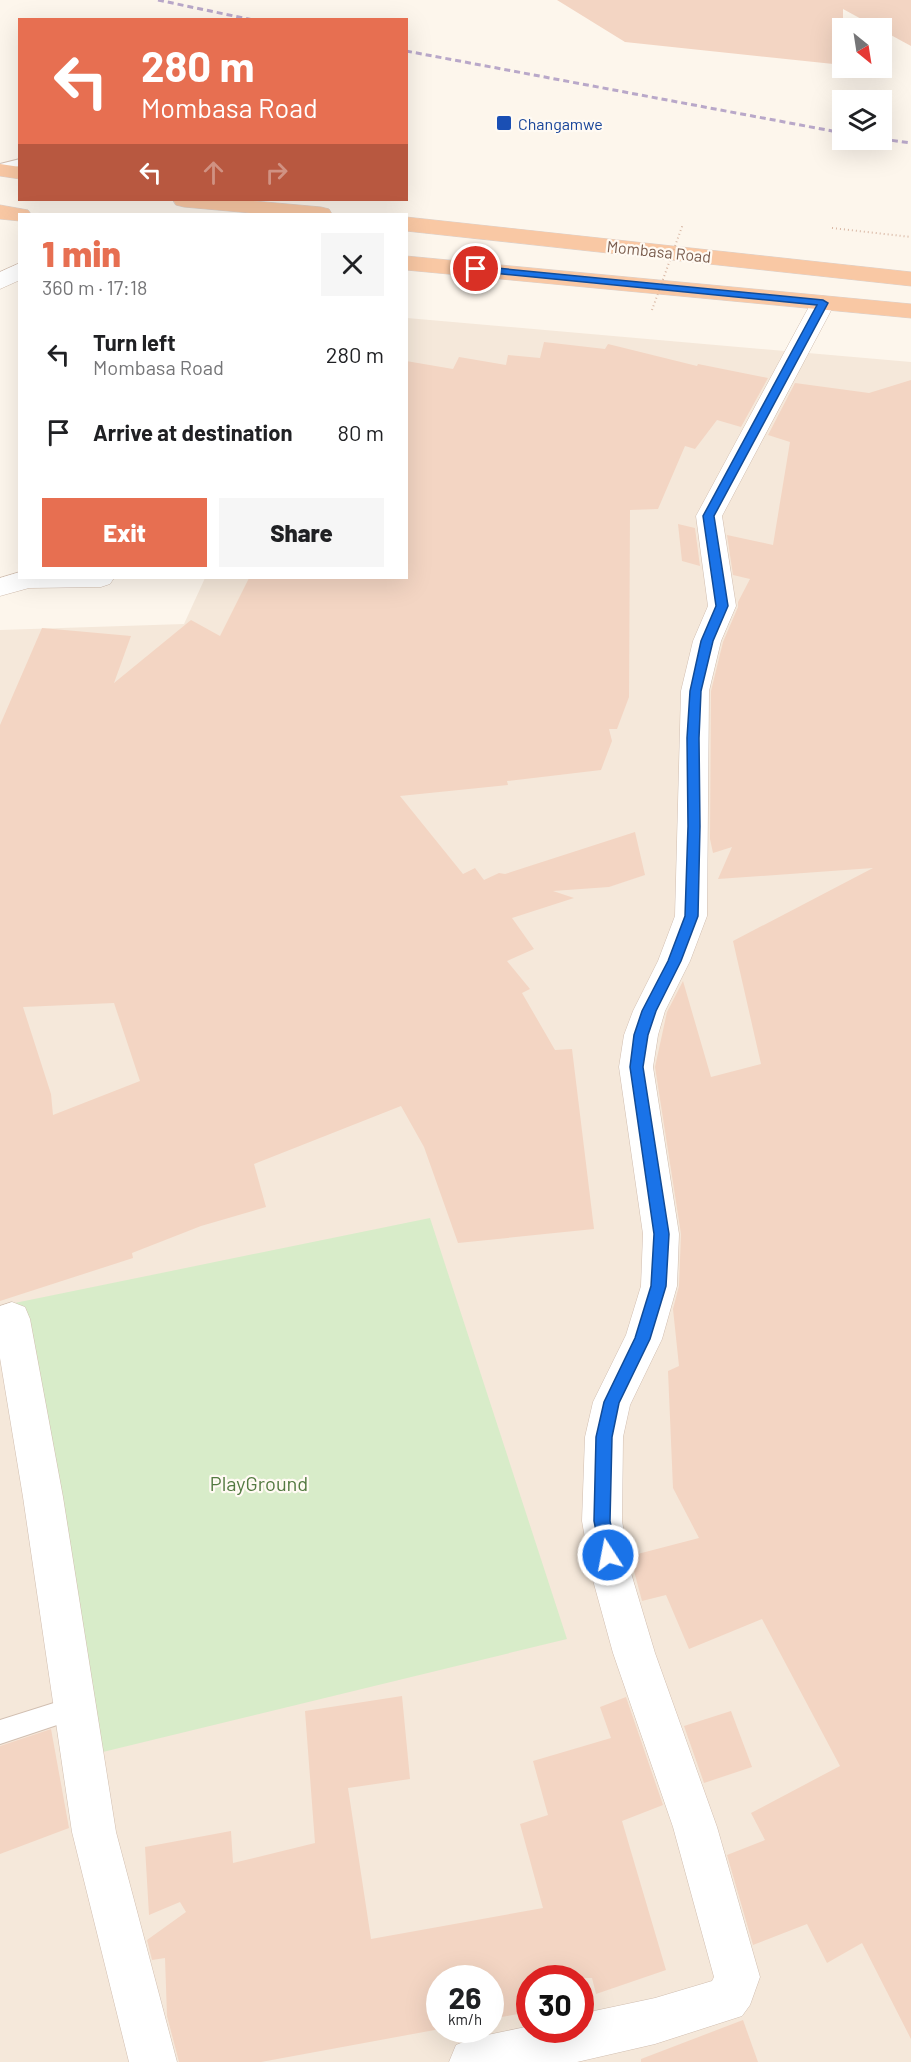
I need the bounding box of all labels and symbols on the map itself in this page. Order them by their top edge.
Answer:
north arrow [832,18,892,78]
marker: Changamwe [495,114,513,132]
place label: Changamwe [518,114,603,133]
street label: Mombasa Road [606,236,712,266]
pin [450,243,501,294]
park label: PlayGround [210,1471,308,1495]
position arrow [576,1523,640,1587]
speed limit sign: 30 [516,1965,594,2043]

